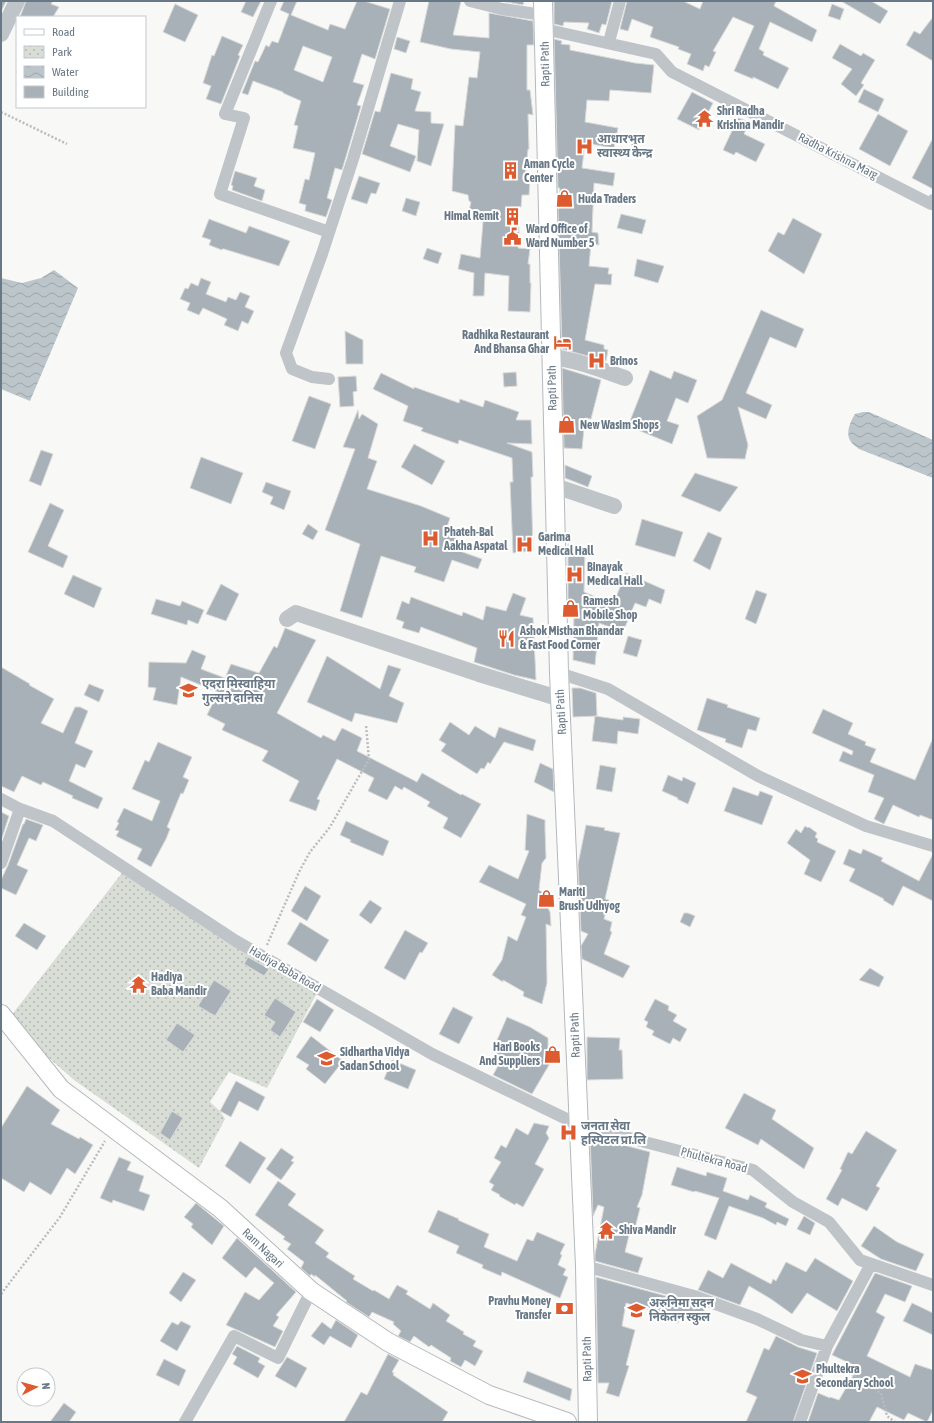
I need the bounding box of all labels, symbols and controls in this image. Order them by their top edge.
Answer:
legend [16,16,146,108]
text: Road [52,25,75,39]
street label: Rapti Path [538,41,552,87]
text: Park [52,45,73,59]
text: Water [52,65,79,79]
text: Building [52,85,90,99]
place label: Shri Radha Krishna Mandir [717,104,784,132]
temple icon: Shri Radha Krishna Mandir [694,108,714,128]
street label: Radha Krishna Marg [796,130,881,182]
place label: आधारभुत स्वास्थ्य केन्द्र [597,132,653,160]
hospital icon: आधारभुत स्वास्थ्य केन्द्र [574,136,594,156]
place label: Aman Cycle Center [523,157,575,185]
building icon: Aman Cycle Center [501,161,521,181]
shop icon: Huda Traders [555,189,575,209]
place label: Huda Traders [578,192,637,206]
building icon: Himal Remit [502,206,522,226]
place label: Himal Remit [444,209,500,223]
place label: Ward Office of Ward Number 5 [525,222,595,250]
public building icon: Ward Office of Ward Number 5 [503,226,523,246]
place label: Radhika Restaurant And Bhansa Ghar [462,328,550,356]
hotel icon: Radhika Restaurant And Bhansa Ghar [552,332,572,352]
hospital icon: Brinos [587,351,607,371]
place label: Brinos [610,354,638,368]
street label: Rapti Path [545,365,559,411]
shop icon: New Wasim Shops [557,415,577,435]
place label: New Wasim Shops [580,418,660,432]
place label: Phateh-Bal Aakha Aspatal [443,525,508,553]
hospital icon: Phateh-Bal Aakha Aspatal [421,529,441,549]
place label: Garima Medical Hall [538,530,594,558]
hospital icon: Garima Medical Hall [515,534,535,554]
place label: Binayak Medical Hall [587,560,643,588]
hospital icon: Binayak Medical Hall [564,564,584,584]
place label: Ramesh Mobile Shop [583,594,638,622]
shop icon: Ramesh Mobile Shop [560,598,580,618]
place label: Ashok Misthan Bhandar & Fast Food Corner [519,624,624,652]
restaurant icon: Ashok Misthan Bhandar & Fast Food Corner [497,628,517,648]
place label: एदरा मिस्वाहिया गुल्सने दानिस [202,676,276,707]
school or university icon: एदरा मिस्वाहिया गुल्सने दानिस [179,681,199,701]
street label: Rapti Path [553,689,569,735]
place label: Mariti Brush Udhyog [559,885,621,913]
shop icon: Mariti Brush Udhyog [536,889,556,909]
street label: Hadiya Baba Road [247,943,323,995]
place label: Hadiya Baba Mandir [151,970,207,998]
temple icon: Hadiya Baba Mandir [128,974,148,994]
street label: Rapti Path [567,1012,583,1058]
place label: Hari Books And Suppliers [479,1040,541,1068]
shop icon: Hari Books And Suppliers [543,1044,563,1064]
place label: Sidhartha Vidya Sadan School [340,1045,410,1073]
school or university icon: Sidhartha Vidya Sadan School [317,1049,337,1069]
place label: जनता सेवा हस्पिटल प्रा.लि [581,1118,647,1147]
hospital icon: जनता सेवा हस्पिटल प्रा.लि [558,1123,578,1143]
street label: Phultekra Road [679,1144,749,1176]
temple icon: Shiva Mandir [596,1220,616,1240]
place label: Shiva Mandir [619,1223,677,1237]
street label: Ram Nagari [239,1225,287,1271]
place label: Pravhu Money Transfer [488,1294,551,1322]
place label: अरुनिमा सदन निकेतन स्कुल [649,1295,714,1326]
bank icon: Pravhu Money Transfer [554,1298,574,1318]
school or university icon: अरुनिमा सदन निकेतन स्कुल [626,1300,646,1320]
street label: Rapti Path [580,1336,594,1382]
place label: Phultekra Secondary School [816,1362,894,1390]
school or university icon: Phultekra Secondary School [793,1366,813,1386]
north arrow [16,1367,56,1407]
text: N [40,1382,52,1390]

